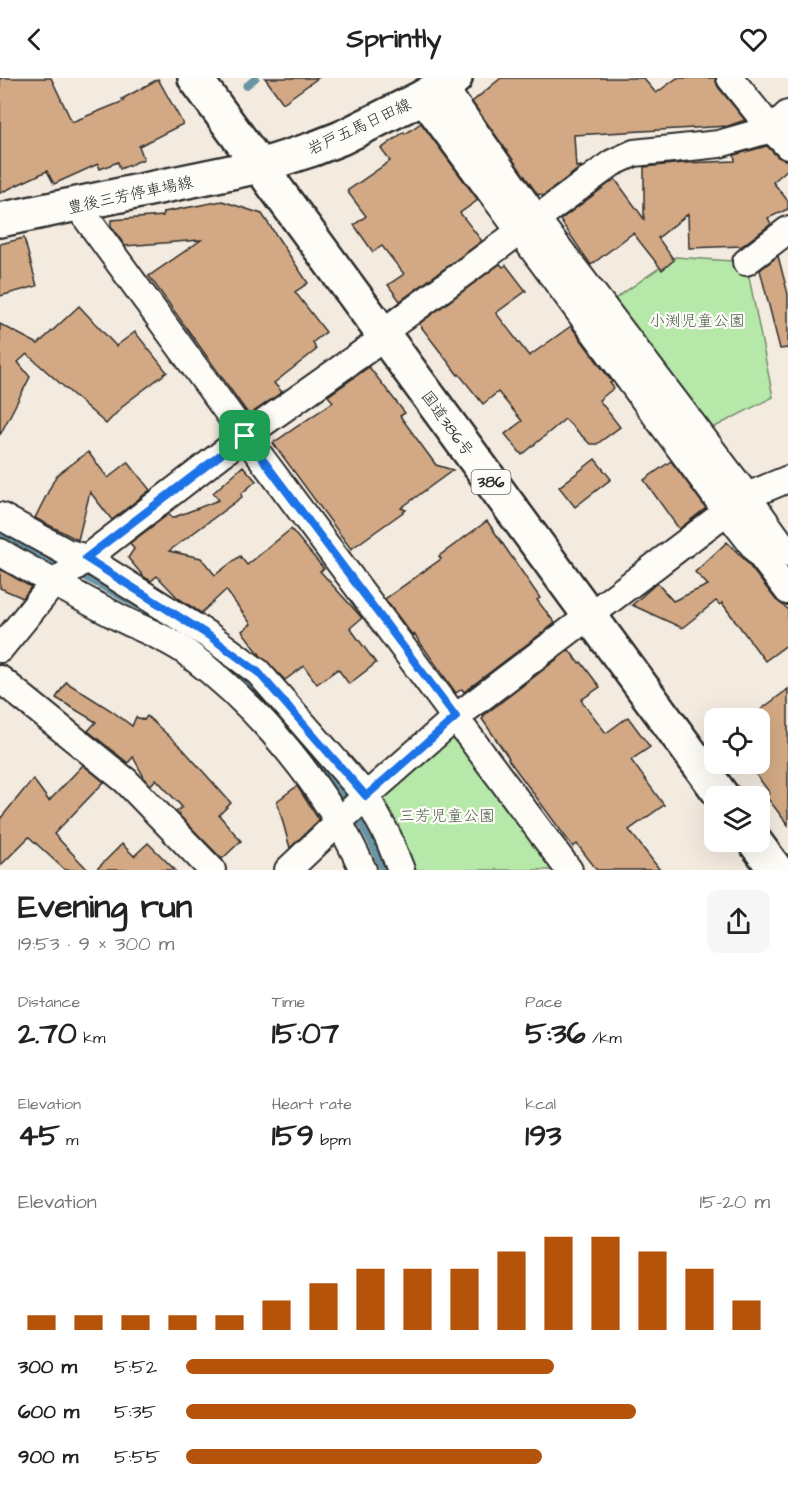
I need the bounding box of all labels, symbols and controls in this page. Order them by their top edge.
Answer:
text: Sprintly [347,20,441,58]
icon: back [18,23,51,56]
icon: heart [737,23,770,56]
street label: 岩戸五馬日田線 [304,93,415,161]
street label: 豊後三芳停車場線 [65,171,195,219]
park label: 小渕児童公園 [649,310,745,332]
street label: 国道386号 [416,386,479,461]
pin [219,410,270,461]
icon: arrive [228,419,261,452]
road number: 386 [472,470,510,494]
map controls [704,708,770,852]
button: locate [704,708,770,774]
button: layers [704,786,770,852]
park label: 三芳児童公園 [399,805,495,827]
text: Evening run [18,884,192,930]
button: share [707,890,770,953]
text: 19:53 · 9 × 300 m [18,930,174,958]
text: Distance [18,991,80,1013]
text: Time [272,991,305,1013]
text: Pace [525,991,562,1013]
text: 2.70 [18,1013,77,1055]
text: 15:07 [272,1013,339,1055]
text: 5:36 [525,1013,586,1055]
text: km [77,1027,105,1049]
text: /km [586,1027,622,1049]
text: Elevation [18,1093,81,1115]
text: Heart rate [272,1093,352,1115]
text: kcal [525,1093,556,1115]
text: 45 [18,1115,60,1157]
text: 159 [272,1115,314,1157]
text: 193 [525,1115,562,1157]
text: m [60,1129,79,1151]
text: bpm [314,1129,351,1151]
text: Elevation [18,1188,97,1216]
text: 15–20 m [699,1188,770,1216]
text: 300 m [18,1353,77,1381]
text: 5:52 [114,1353,157,1381]
text: 600 m [18,1398,79,1426]
text: 5:35 [114,1398,156,1426]
text: 900 m [18,1443,78,1471]
text: 5:55 [114,1443,160,1471]

